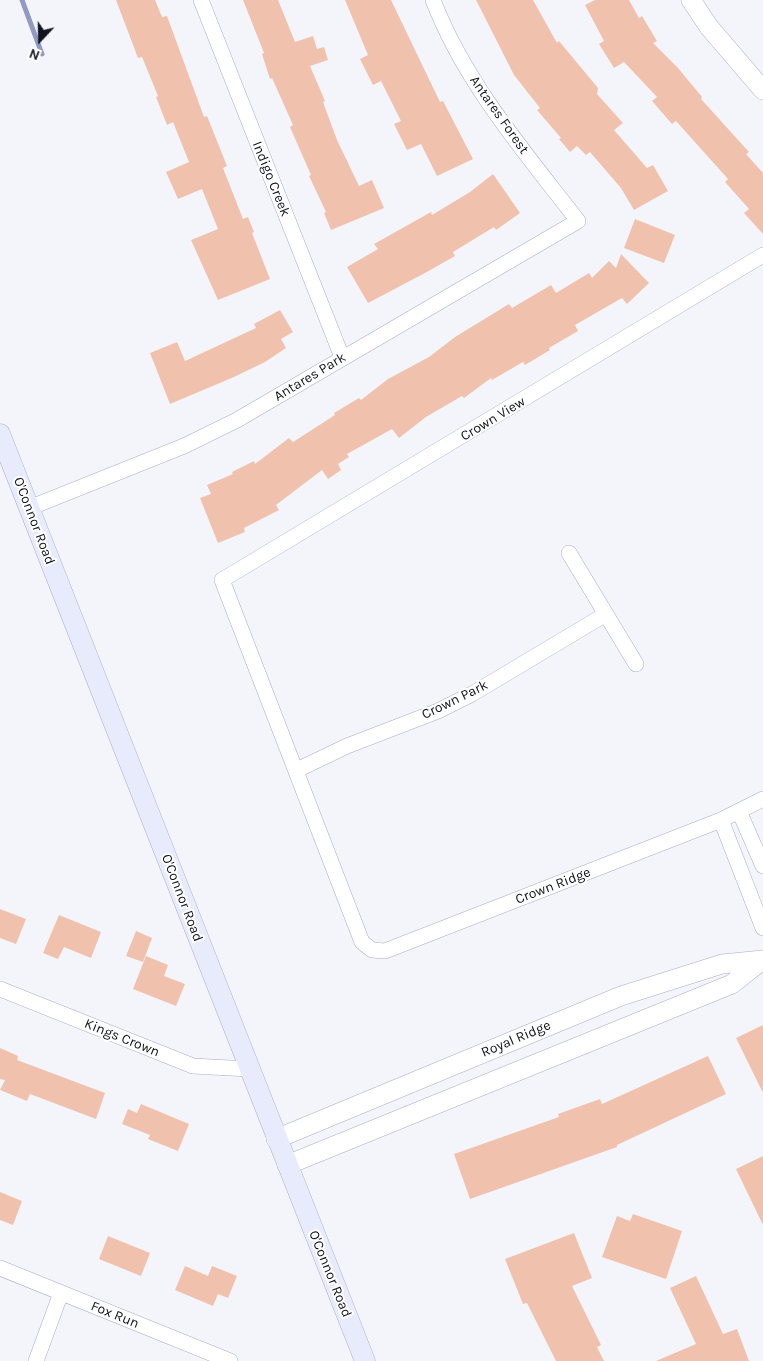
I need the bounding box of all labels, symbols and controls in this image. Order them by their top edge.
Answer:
north arrow [15,15,65,65]
text: N [27,45,42,64]
street label: Antares Forest [466,73,532,157]
street label: Indigo Creek [248,139,294,219]
street label: Antares Park [271,349,349,405]
street label: Crown View [458,393,528,445]
street label: O'Connor Road [10,475,58,567]
street label: Crown Park [419,677,491,723]
street label: O'Connor Road [158,852,206,944]
street label: Crown Ridge [513,864,593,908]
street label: Kings Crown [82,1015,162,1061]
street label: Royal Ridge [479,1017,553,1061]
street label: O'Connor Road [305,1228,355,1320]
street label: Fox Run [88,1298,142,1332]

